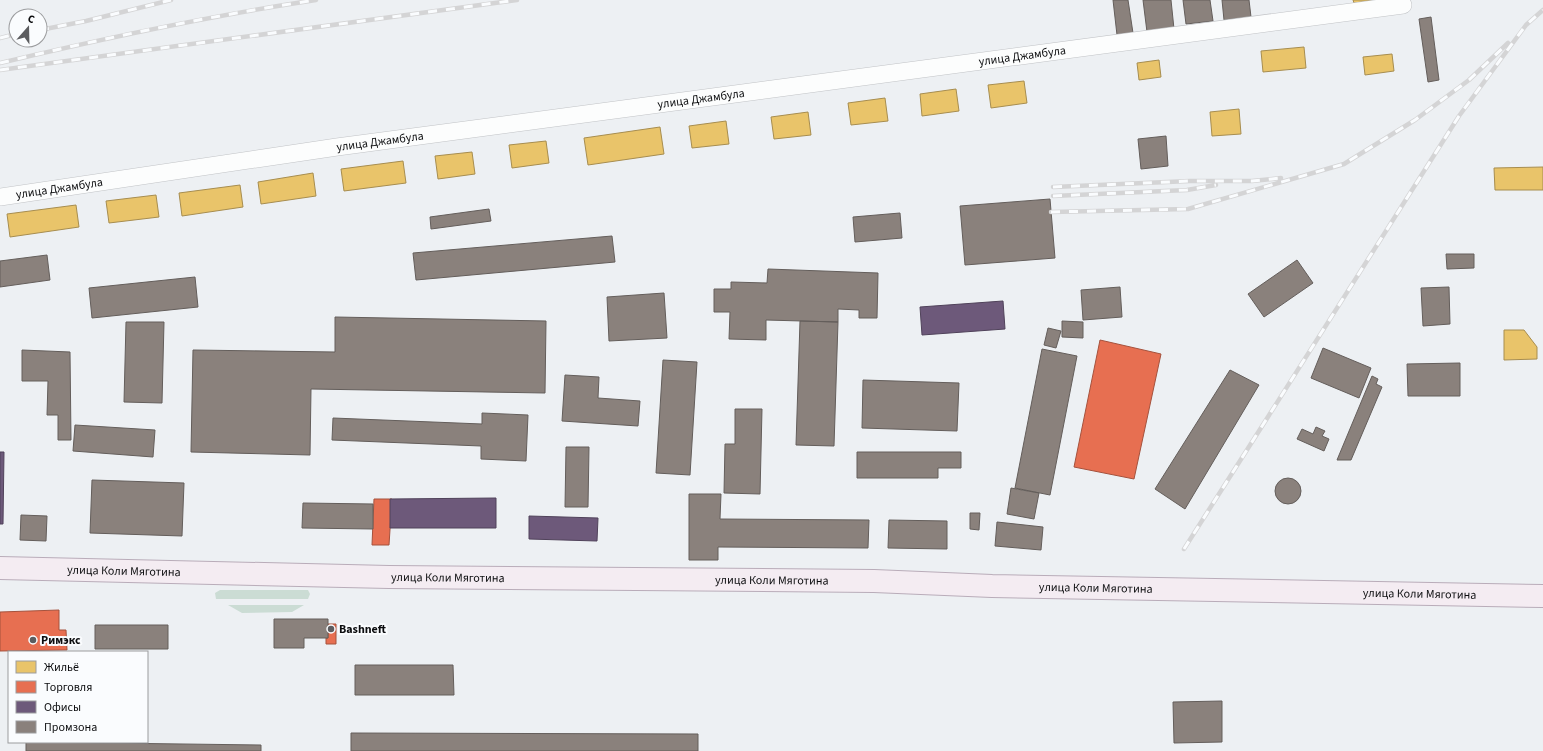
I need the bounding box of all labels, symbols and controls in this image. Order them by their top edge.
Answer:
north arrow [8,8,48,48]
text: С [26,11,37,27]
street label: улица Джамбула [978,42,1067,70]
street label: улица Джамбула [657,85,746,113]
street label: улица Джамбула [335,128,425,156]
street label: улица Джамбула [15,174,104,204]
street label: улица Коли Мяготина [67,562,181,581]
street label: улица Коли Мяготина [391,569,505,587]
street label: улица Коли Мяготина [715,572,829,590]
street label: улица Коли Мяготина [1039,579,1153,598]
street label: улица Коли Мяготина [1363,585,1477,604]
place label: Bashneft [339,621,387,638]
marker: Bashneft [326,624,336,634]
place label: Римэкс [41,632,81,649]
marker: Римэкс [28,635,38,645]
legend [8,651,148,743]
text: Жильё [44,659,79,676]
text: Торговля [44,679,92,696]
text: Офисы [44,699,81,716]
text: Промзона [44,719,97,736]

